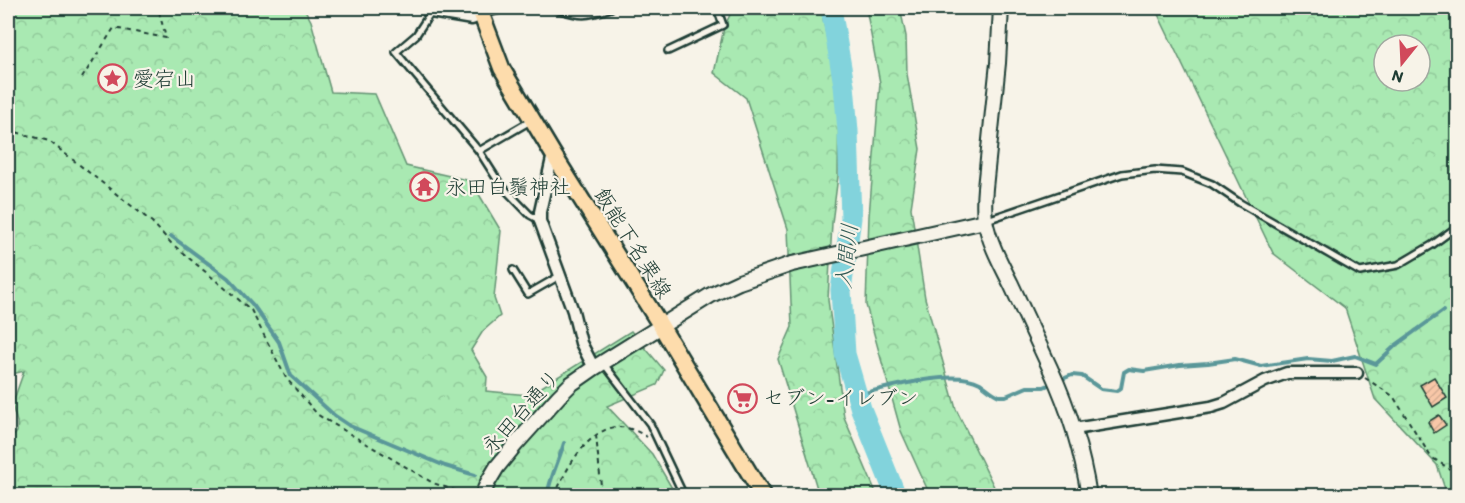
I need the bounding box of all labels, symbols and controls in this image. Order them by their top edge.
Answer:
north arrow [1372,33,1432,93]
place icon: 愛宕山 [96,63,128,95]
place label: 愛宕山 [133,66,196,91]
text: N [1389,66,1406,87]
temple icon: 永田白鬚神社 [408,171,440,203]
place label: 永田白鬚神社 [445,174,571,199]
street label: 飯能下名栗線 [589,183,677,303]
water label: 入間川 [830,222,863,290]
street label: 永田台通り [476,364,565,459]
supermarket icon: セブン-イレブン [726,382,758,414]
place label: セブン-イレブン [763,385,918,410]

